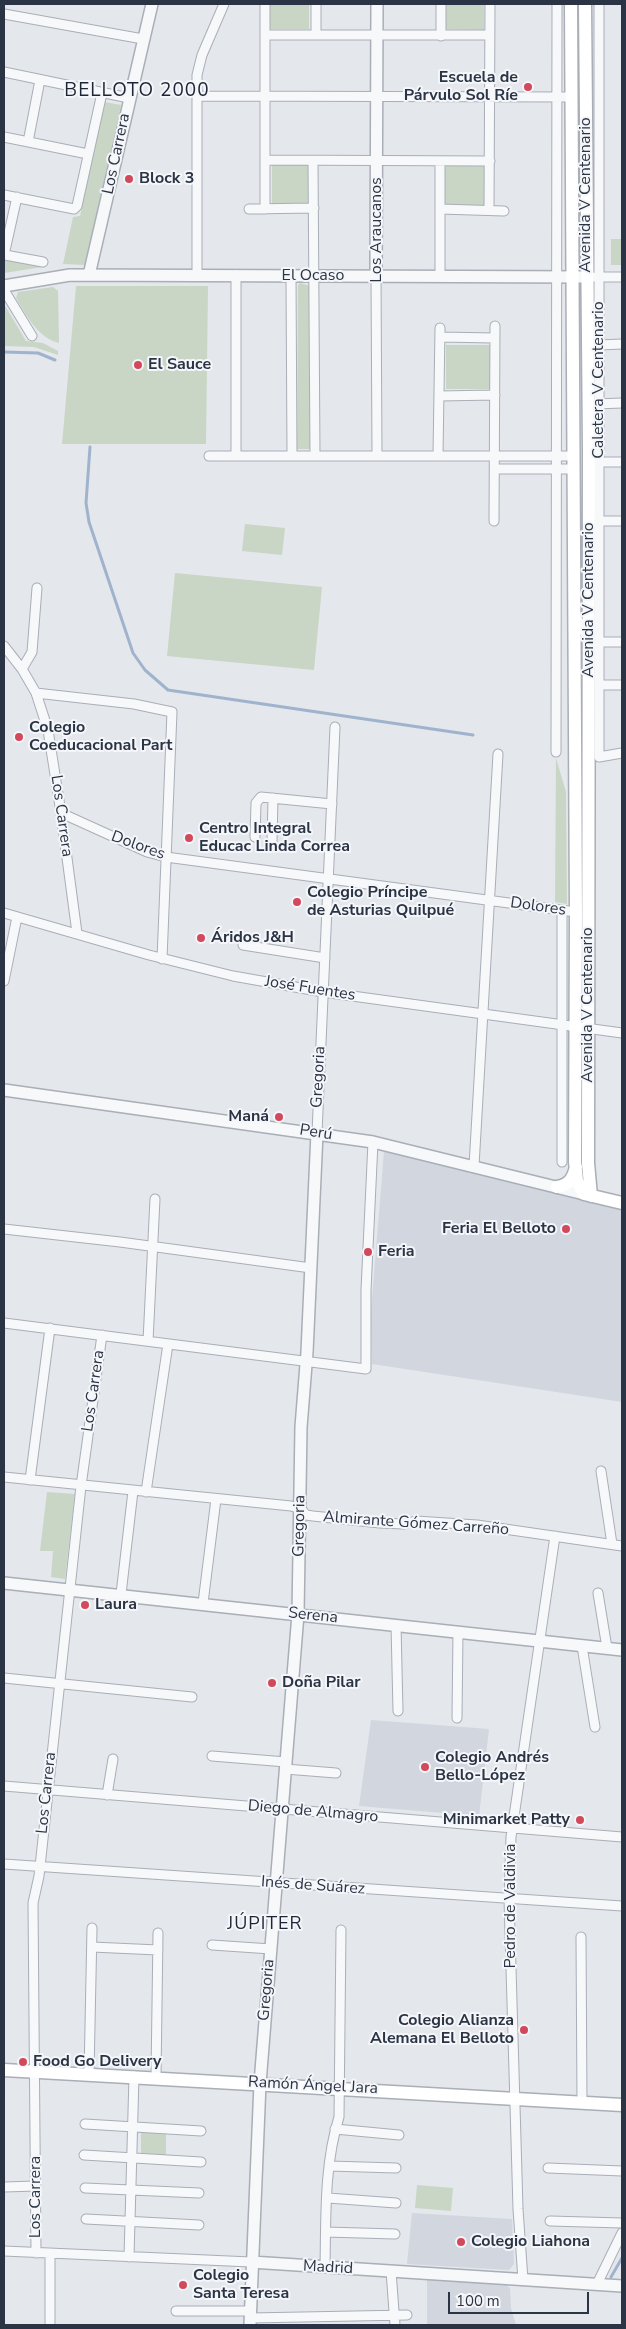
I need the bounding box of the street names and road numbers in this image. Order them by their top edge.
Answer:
street label: Los Carrera [99,112,135,196]
street label: Avenida V Centenario [576,117,596,273]
street label: Los Araucanos [367,177,387,283]
street label: El Ocaso [282,266,344,286]
street label: Caletera V Centenario [589,301,609,459]
street label: Avenida V Centenario [579,522,599,678]
street label: Los Carrera [46,774,76,858]
street label: Dolores [108,827,168,865]
street label: Dolores [509,894,567,920]
street label: Avenida V Centenario [578,927,598,1083]
street label: José Fuentes [263,972,357,1006]
street label: Gregoria [308,1046,330,1108]
street label: Perú [298,1121,334,1145]
street label: Los Carrera [79,1349,109,1433]
street label: Gregoria [290,1495,310,1557]
street label: Almirante Gómez Carreño [322,1508,510,1540]
street label: Serena [287,1604,339,1628]
street label: Los Carrera [33,1751,61,1835]
street label: Diego de Almagro [247,1797,379,1827]
street label: Pedro de Valdivia [501,1844,521,1968]
street label: Inés de Suárez [260,1873,366,1899]
street label: Gregoria [255,1958,279,2022]
street label: Ramón Ángel Jara [247,2073,379,2099]
street label: Los Carrera [26,2156,46,2238]
street label: Madrid [302,2257,354,2279]

